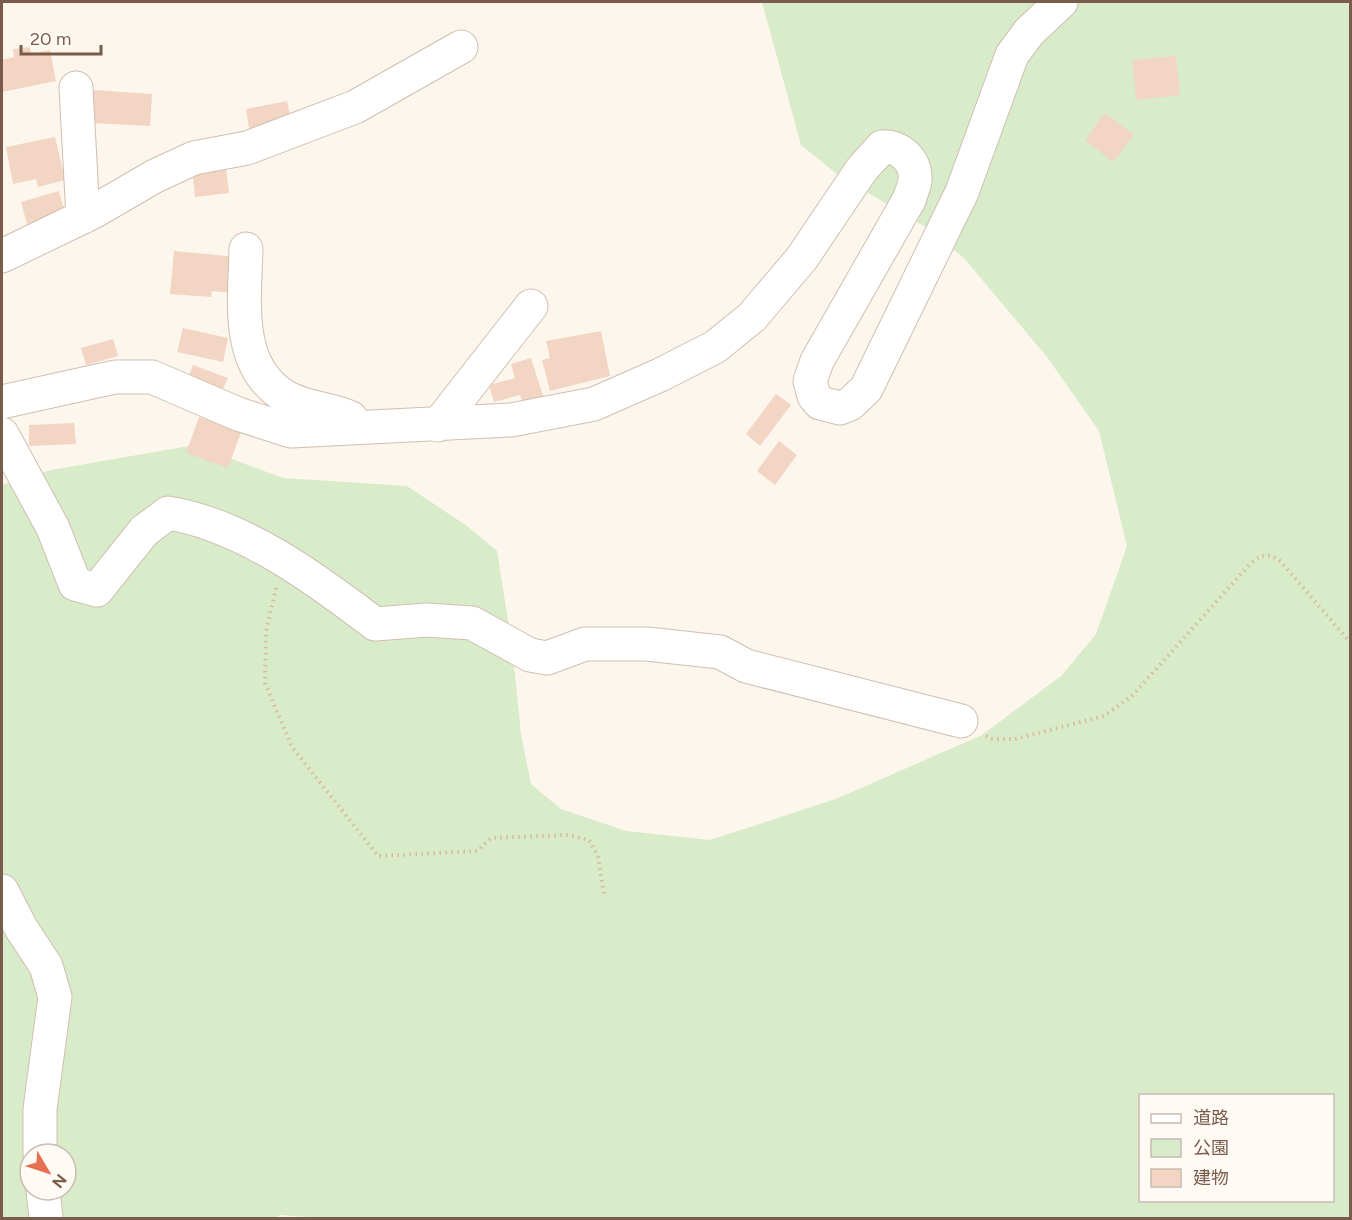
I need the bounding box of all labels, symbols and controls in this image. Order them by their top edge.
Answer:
scale bar [21,18,100,56]
text: 20 m [30,28,71,50]
legend [1139,1094,1334,1202]
text: 道路 [1193,1107,1229,1129]
text: 公園 [1193,1137,1229,1159]
north arrow [18,1142,78,1202]
text: 建物 [1193,1167,1229,1189]
text: N [48,1170,71,1192]

